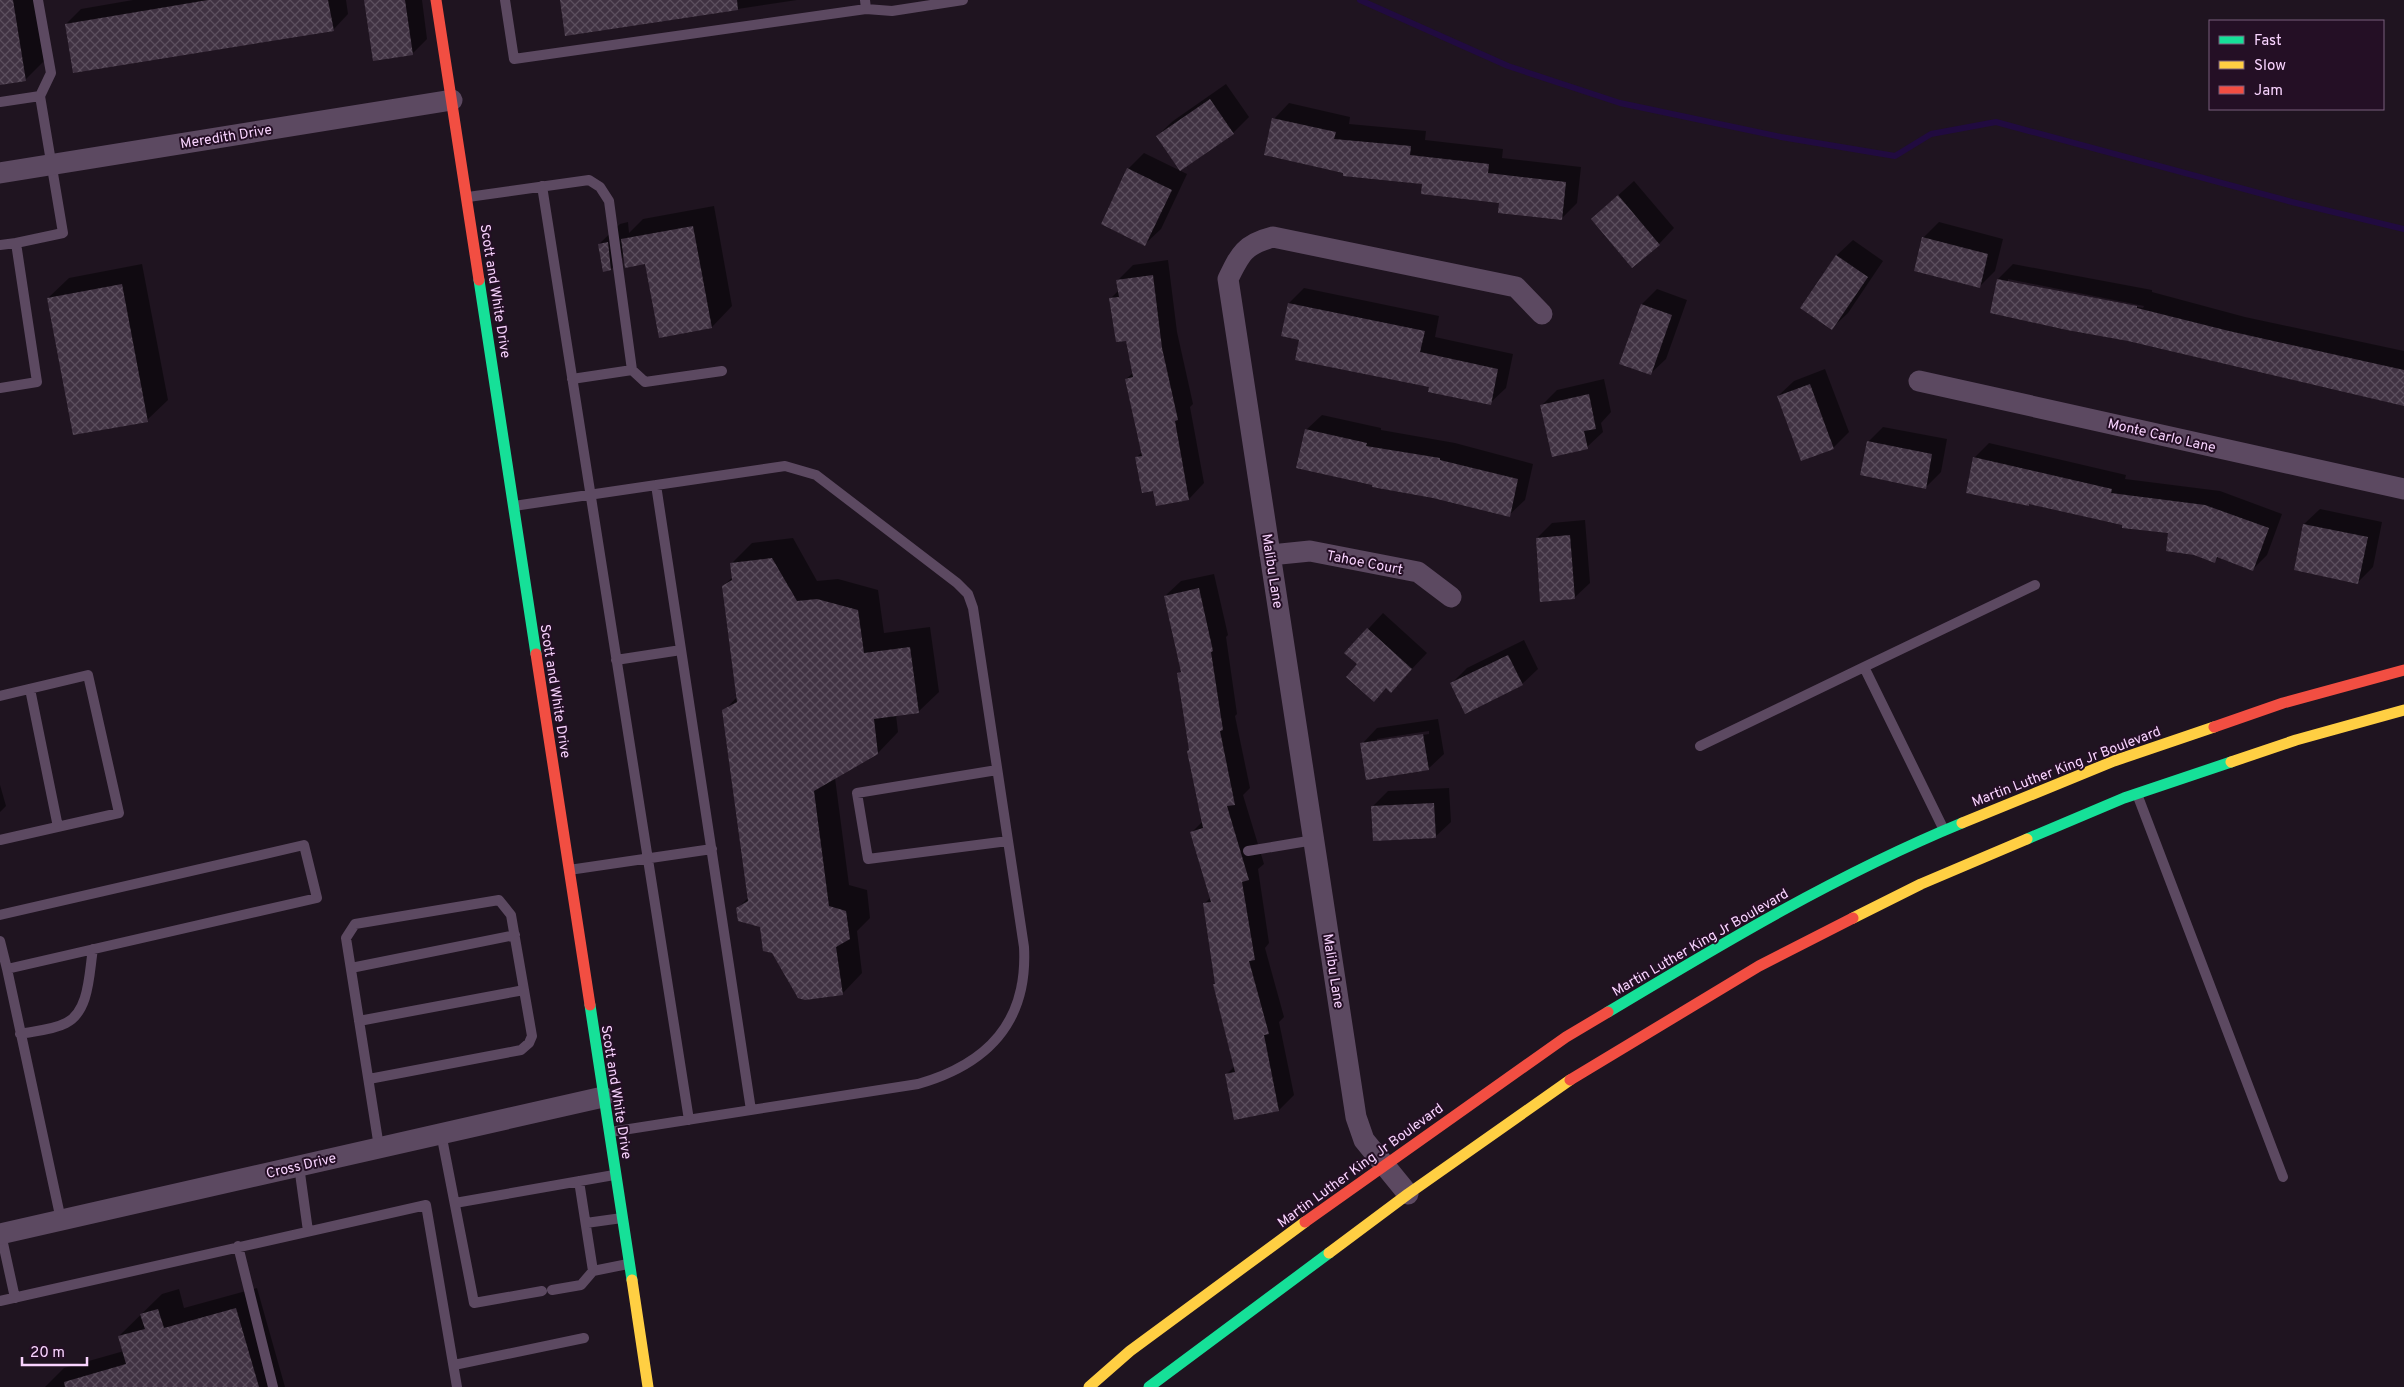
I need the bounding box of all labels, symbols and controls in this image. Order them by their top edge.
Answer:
legend [2209,20,2384,110]
text: Fast [2254,32,2282,51]
text: Slow [2254,57,2286,76]
text: Jam [2254,82,2283,101]
street label: Meredith Drive [179,122,273,153]
street label: Scott and White Drive [476,223,514,359]
street label: Monte Carlo Lane [2106,416,2217,457]
street label: Malibu Lane [1257,533,1286,610]
street label: Tahoe Court [1325,548,1404,579]
street label: Scott and White Drive [536,623,574,759]
street label: Martin Luther King Jr Boulevard [1970,723,2163,811]
street label: Martin Luther King Jr Boulevard [1610,886,1792,1001]
street label: Malibu Lane [1318,933,1347,1010]
street label: Scott and White Drive [597,1024,635,1160]
street label: Martin Luther King Jr Boulevard [1275,1100,1447,1232]
street label: Cross Drive [265,1150,338,1183]
scale bar [22,1334,88,1366]
text: 20 m [30,1344,65,1363]

